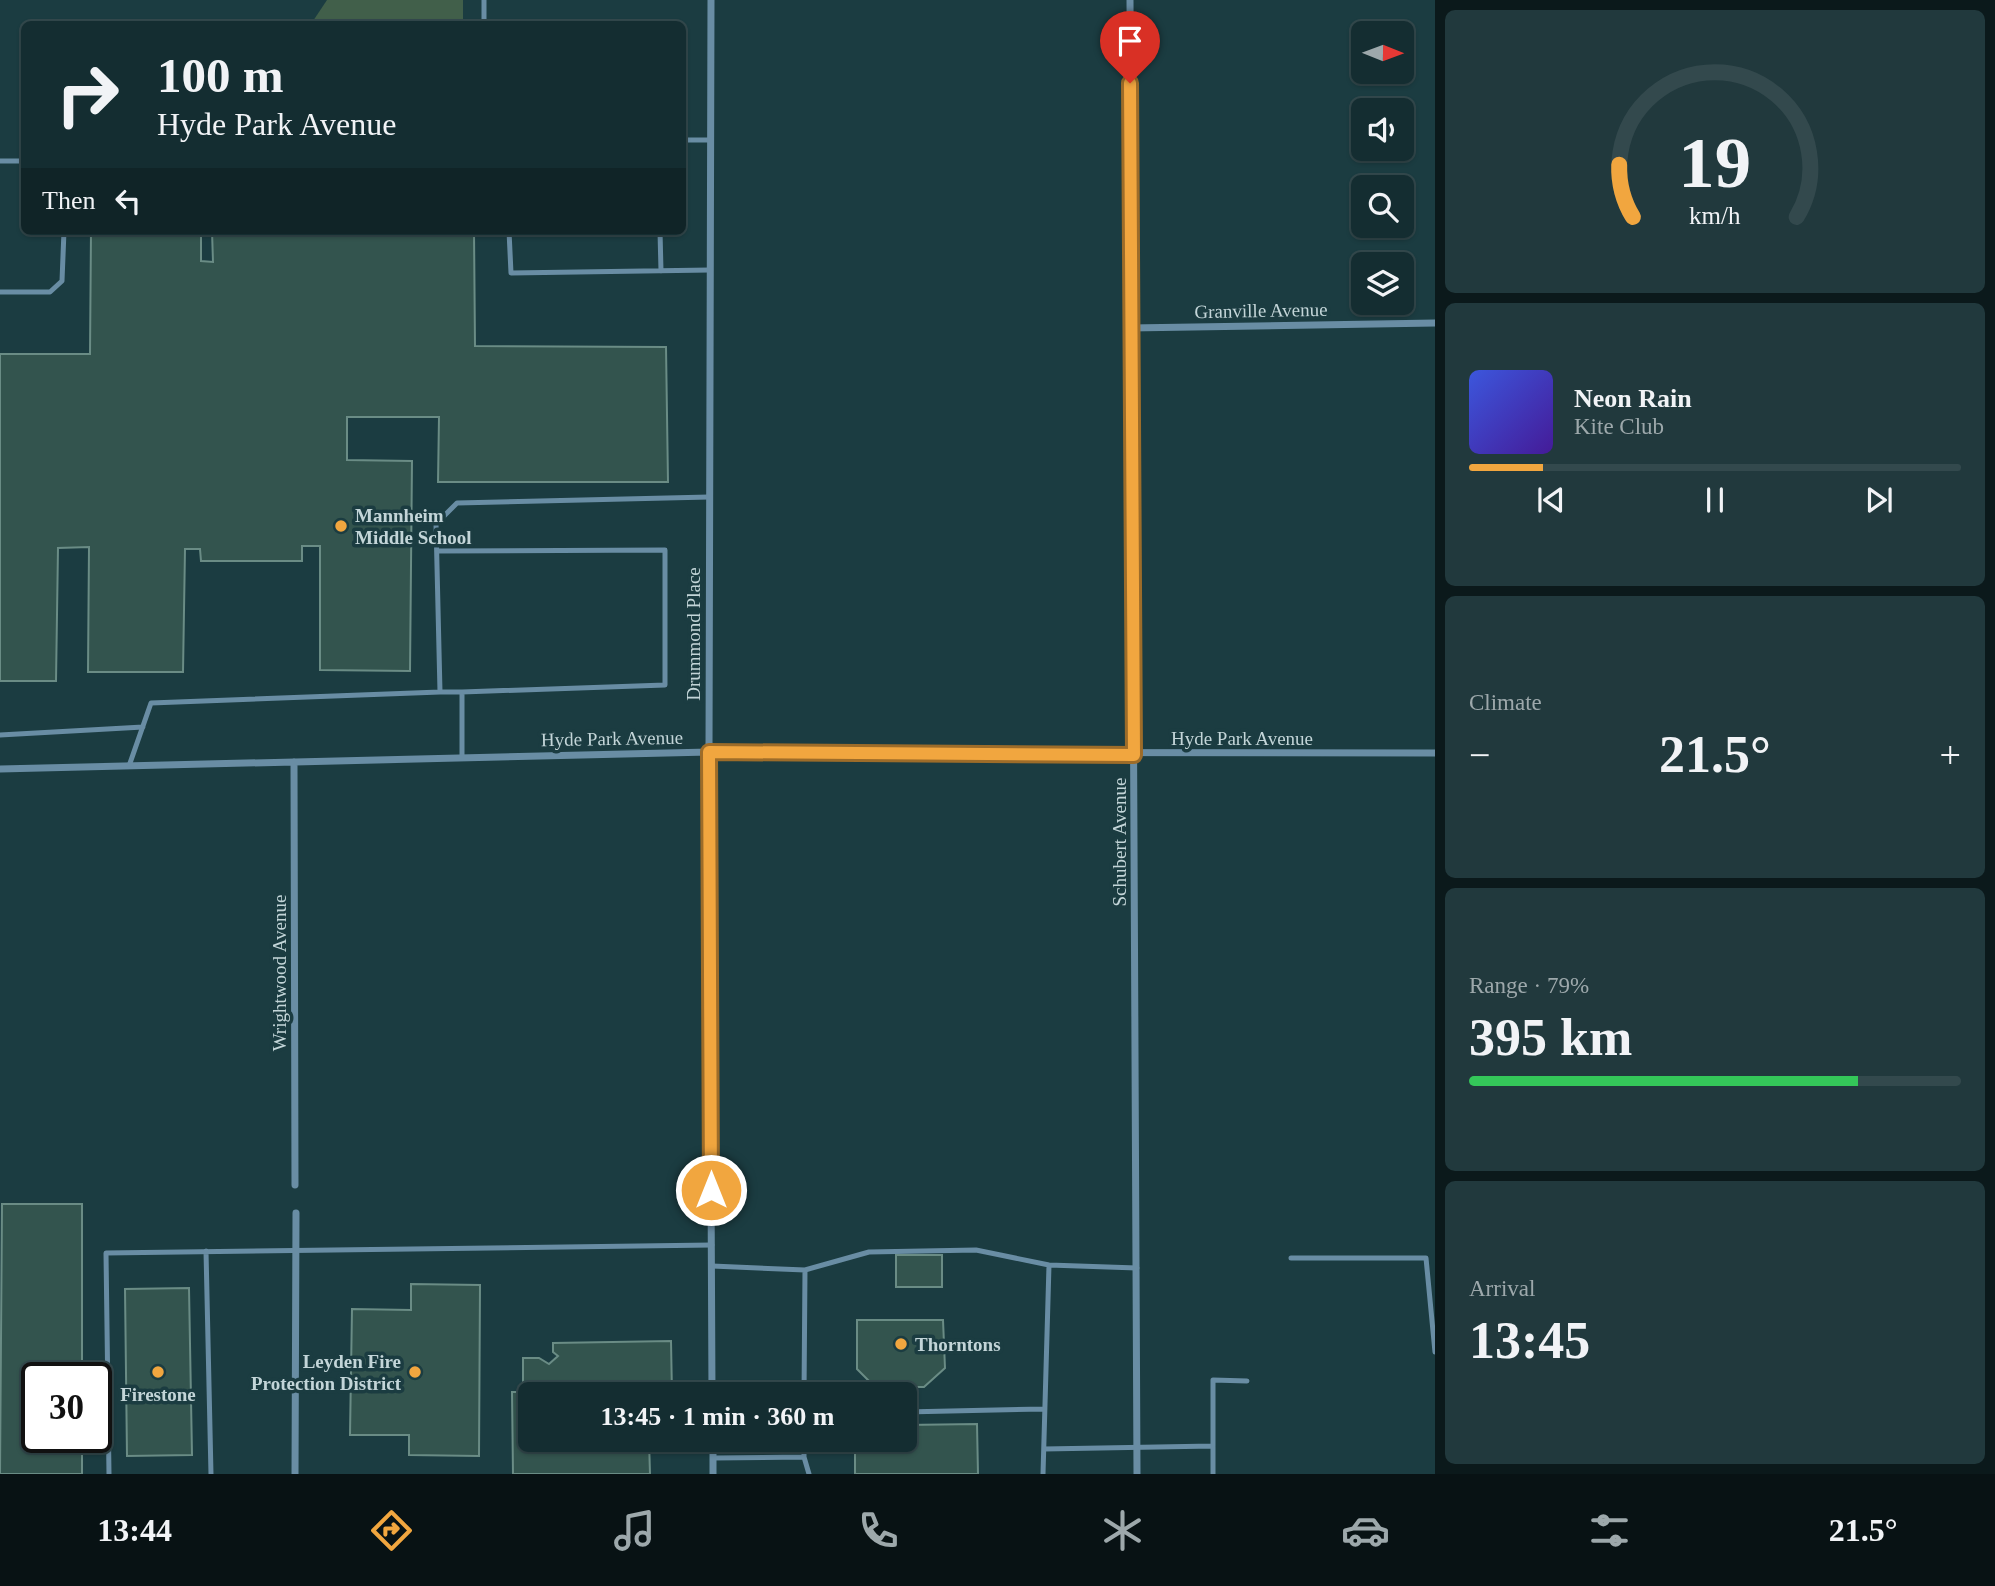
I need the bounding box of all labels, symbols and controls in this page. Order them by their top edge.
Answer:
pin [1100,11,1160,83]
north arrow [1351,21,1414,84]
map controls [1351,21,1414,315]
icon: arrive [1111,22,1149,60]
text: 100 m [157,48,284,103]
icon: right [42,49,133,140]
button: sound [1351,98,1414,161]
text: Hyde Park Avenue [157,106,396,142]
text: 19 [1679,123,1751,204]
button: search [1351,175,1414,238]
icon: left [109,182,147,220]
text: Then [42,186,95,215]
text: km/h [1689,202,1741,229]
button: layers [1351,252,1414,315]
street label: Granville Avenue [1194,299,1328,322]
text: Neon Rain [1574,384,1692,413]
text: Kite Club [1574,414,1664,439]
icon: previous [1532,481,1570,519]
icon: pause [1696,481,1734,519]
icon: next [1860,481,1898,519]
place label: Mannheim Middle School [355,505,472,548]
marker: Mannheim Middle School [333,518,349,534]
street label: Drummond Place [683,567,704,701]
text: Climate [1469,690,1542,715]
text: 21.5° [1659,726,1771,783]
street label: Hyde Park Avenue [541,727,683,750]
street label: Hyde Park Avenue [1171,728,1313,749]
text: − [1469,734,1490,776]
text: + [1940,734,1961,776]
street label: Schubert Avenue [1109,778,1130,906]
street label: Wrightwood Avenue [269,895,290,1051]
text: Range · 79% [1469,973,1589,998]
text: 395 km [1469,1009,1632,1066]
position arrow [674,1153,748,1227]
text: Arrival [1469,1276,1535,1301]
text: 13:45 [1469,1312,1590,1369]
place label: Thorntons [915,1334,1001,1355]
marker: Thorntons [893,1336,909,1352]
place label: Leyden Fire Protection District [251,1351,402,1394]
speed limit sign: 30 [21,1362,112,1453]
marker: Firestone [150,1364,166,1380]
marker: Leyden Fire Protection District [407,1364,423,1380]
place label: Firestone [120,1384,196,1405]
text: 13:45 · 1 min · 360 m [601,1402,835,1431]
icon: directions [367,1506,416,1555]
icon: music [610,1506,659,1555]
icon: phone [854,1506,903,1555]
icon: climate [1098,1506,1147,1555]
icon: car [1341,1506,1390,1555]
icon: filters [1585,1506,1634,1555]
text: 13:44 [97,1512,172,1548]
text: 21.5° [1829,1512,1898,1548]

